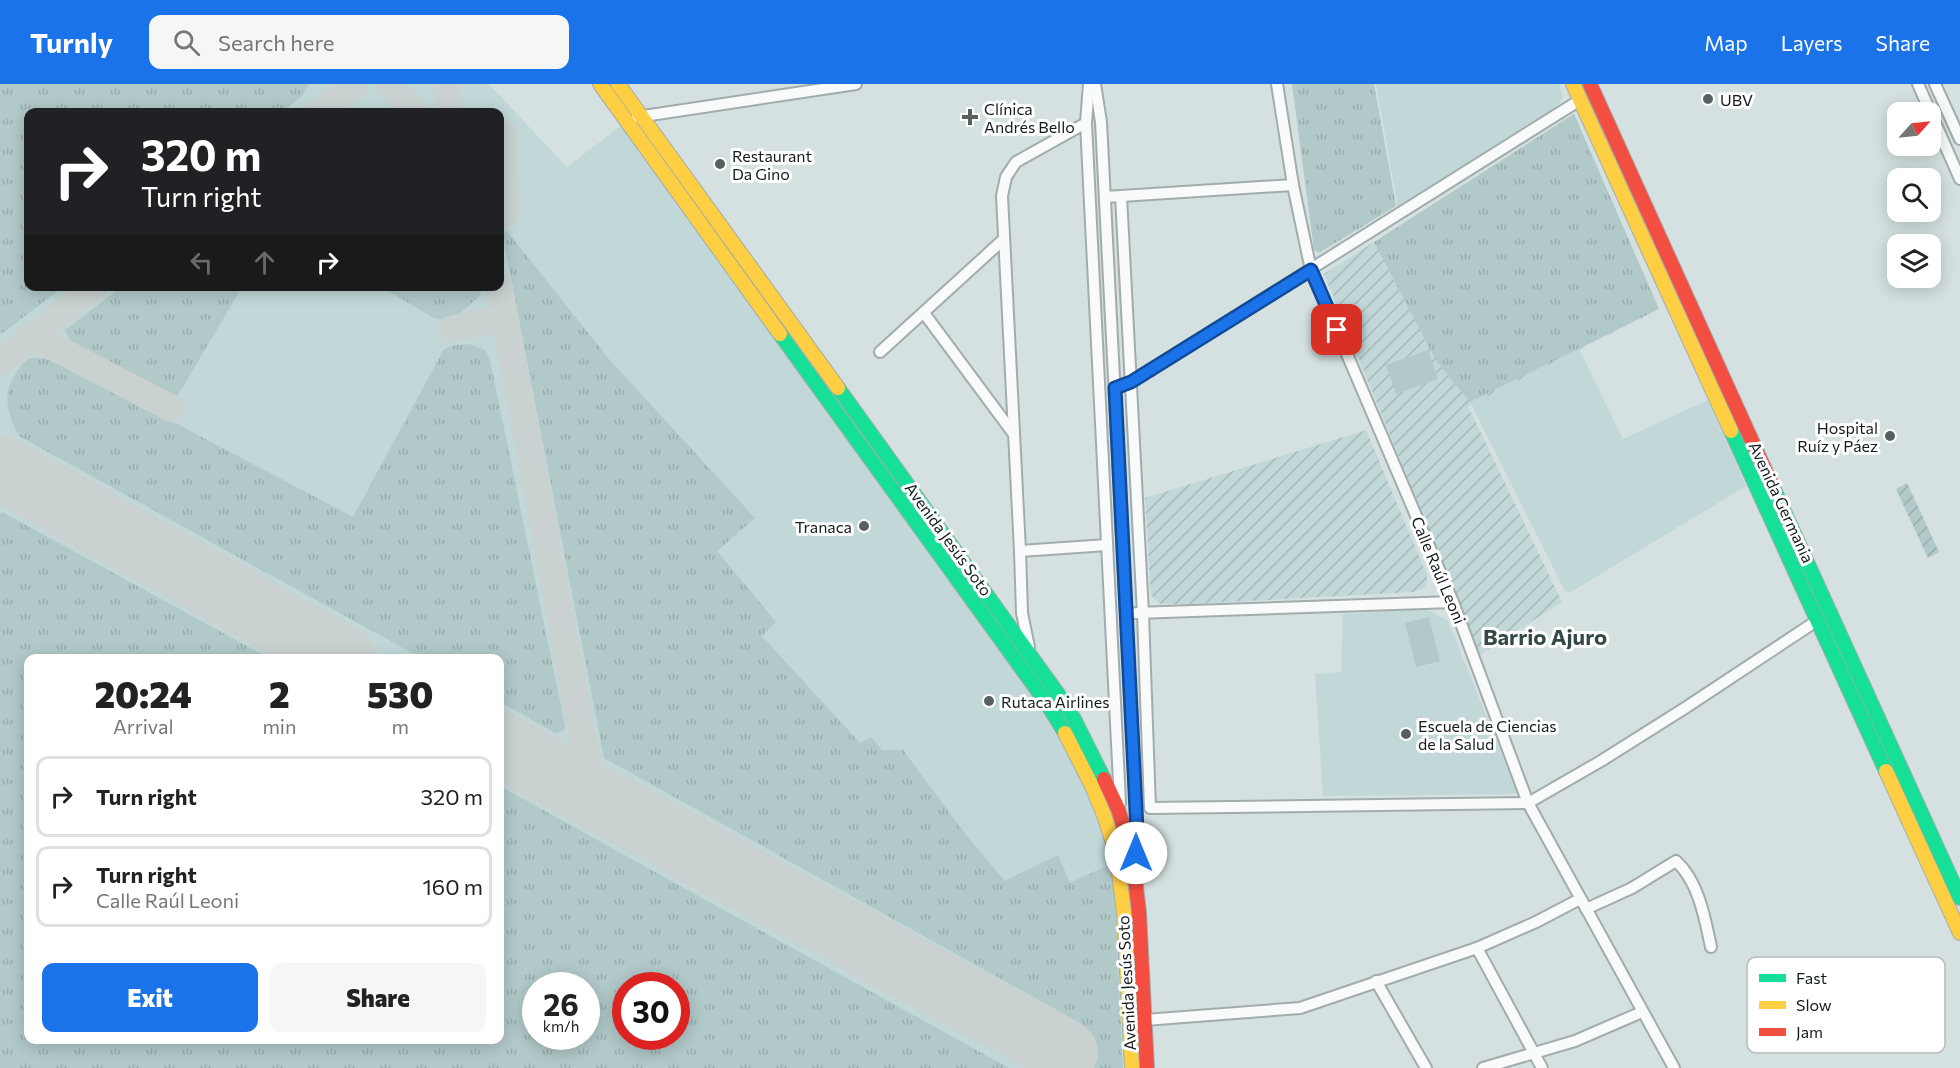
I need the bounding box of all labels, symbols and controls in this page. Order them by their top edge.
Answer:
search box [149,15,569,69]
text: Turnly [30,25,113,59]
icon: search [170,26,203,59]
text: Search here [218,29,334,56]
text: Map [1704,30,1748,55]
text: Layers [1781,30,1843,55]
text: Share [1876,30,1930,55]
place label: UBV [1720,90,1753,109]
marker: UBV [1701,92,1715,106]
place label: Clínica Andrés Bello [984,99,1075,136]
north arrow [1887,102,1941,156]
map controls [1887,102,1941,288]
marker: Clínica Andrés Bello [961,108,979,126]
text: 320 m [141,128,261,180]
icon: right [42,132,120,210]
place label: Restaurant Da Gino [732,146,813,183]
marker: Restaurant Da Gino [713,157,727,171]
button: search [1887,168,1941,222]
text: Turn right [141,180,261,213]
button: layers [1887,234,1941,288]
icon: left [185,246,218,279]
icon: ahead [248,246,281,279]
icon: right [311,246,344,279]
pin [1311,304,1362,355]
icon: arrive [1320,313,1353,346]
place label: Hospital Ruíz y Páez [1797,418,1878,455]
marker: Hospital Ruíz y Páez [1883,429,1897,443]
street label: Avenida Germania [1746,438,1818,566]
street label: Avenida Jesús Soto [902,479,996,599]
street label: Calle Raúl Leoni [1408,514,1470,626]
place label: Tranaca [795,517,852,536]
marker: Tranaca [857,519,871,533]
district label: Barrio Ajuro [1483,623,1607,650]
text: 20:24 [94,671,192,715]
text: 2 [269,671,290,715]
text: 530 [367,671,434,715]
place label: Rutaca Airlines [1001,692,1109,711]
marker: Rutaca Airlines [982,694,996,708]
text: Arrival [113,714,173,738]
text: min [262,714,296,738]
text: m [391,714,409,738]
place label: Escuela de Ciencias de la Salud [1418,716,1557,753]
marker: Escuela de Ciencias de la Salud [1399,727,1413,741]
icon: right [45,780,78,813]
text: Turn right [96,783,197,810]
text: 320 m [421,783,483,810]
position arrow [1104,821,1168,885]
text: Turn right [96,861,197,888]
icon: right [45,870,78,903]
text: 160 m [422,873,483,900]
text: Calle Raúl Leoni [96,888,239,912]
street label: Avenida Jesús Soto [1113,915,1139,1051]
legend [1747,957,1945,1053]
button: Exit [42,963,258,1032]
button: Share [270,963,486,1032]
text: Fast [1796,968,1827,987]
speed limit sign: 30 [612,972,690,1050]
text: 26 [543,985,579,1022]
text: Slow [1796,995,1832,1014]
text: km/h [543,1017,579,1035]
text: Jam [1796,1022,1823,1041]

